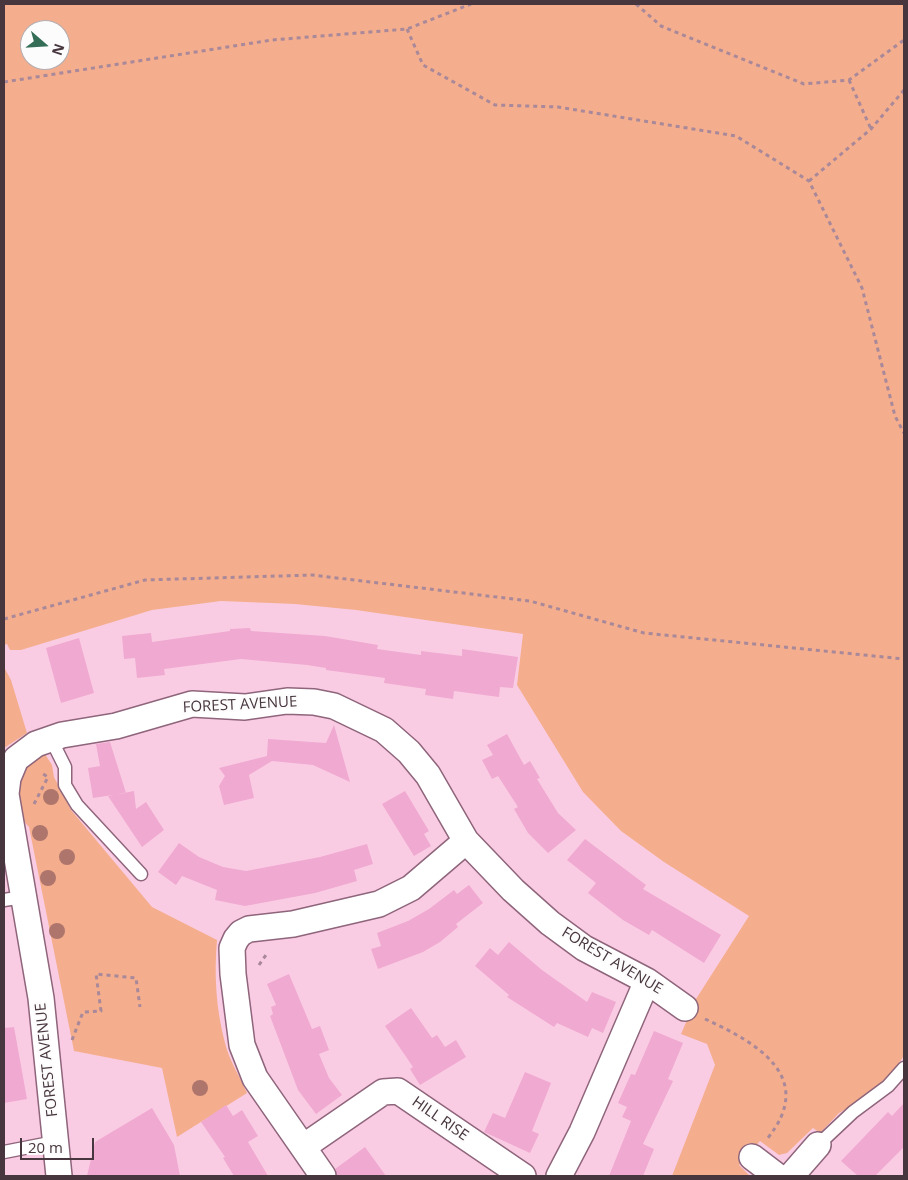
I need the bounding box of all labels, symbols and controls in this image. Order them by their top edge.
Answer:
north arrow [20,20,70,70]
text: N [48,41,70,58]
street label: FOREST AVENUE [182,693,298,717]
street label: FOREST AVENUE [558,924,666,998]
street label: FOREST AVENUE [32,1002,62,1118]
street label: HILL RISE [408,1093,472,1145]
scale bar [22,1128,96,1160]
text: 20 m [28,1137,63,1157]

